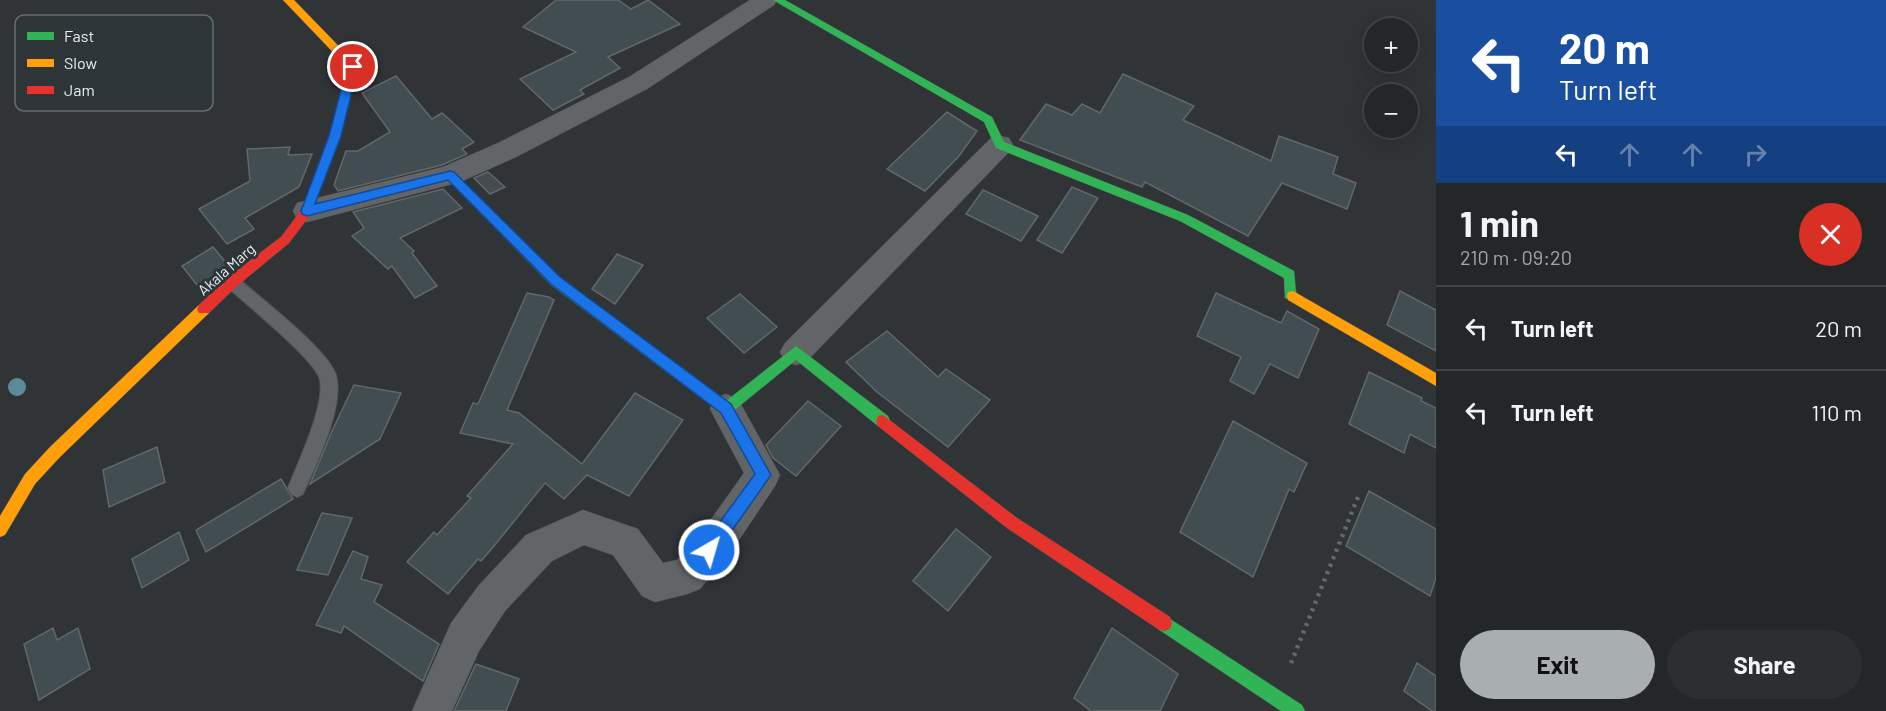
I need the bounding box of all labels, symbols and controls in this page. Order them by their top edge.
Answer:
legend [15,15,213,111]
map controls [1364,18,1418,138]
button: + [1364,18,1418,72]
text: 20 m [1559,22,1650,72]
icon: left [1460,24,1538,102]
text: Fast [64,26,94,45]
pin [327,41,378,92]
icon: arrive [336,50,369,83]
text: Slow [64,53,97,72]
text: Turn left [1559,73,1657,105]
text: Jam [64,80,95,99]
button: − [1364,84,1418,138]
icon: left [1550,138,1583,171]
icon: ahead [1613,138,1646,171]
icon: ahead [1676,138,1709,171]
icon: right [1739,138,1772,171]
text: 1 min [1460,201,1539,244]
button: close [1799,203,1862,266]
street label: Akala Marg [194,239,258,299]
text: 210 m · 09:20 [1460,245,1572,269]
icon: left [1460,312,1493,345]
text: Turn left [1511,315,1594,341]
text: 20 m [1815,315,1862,341]
icon: left [1460,396,1493,429]
text: Turn left [1511,399,1594,425]
text: 110 m [1812,399,1862,425]
position arrow [677,518,741,582]
button: Exit [1460,630,1655,699]
button: Share [1667,630,1862,699]

